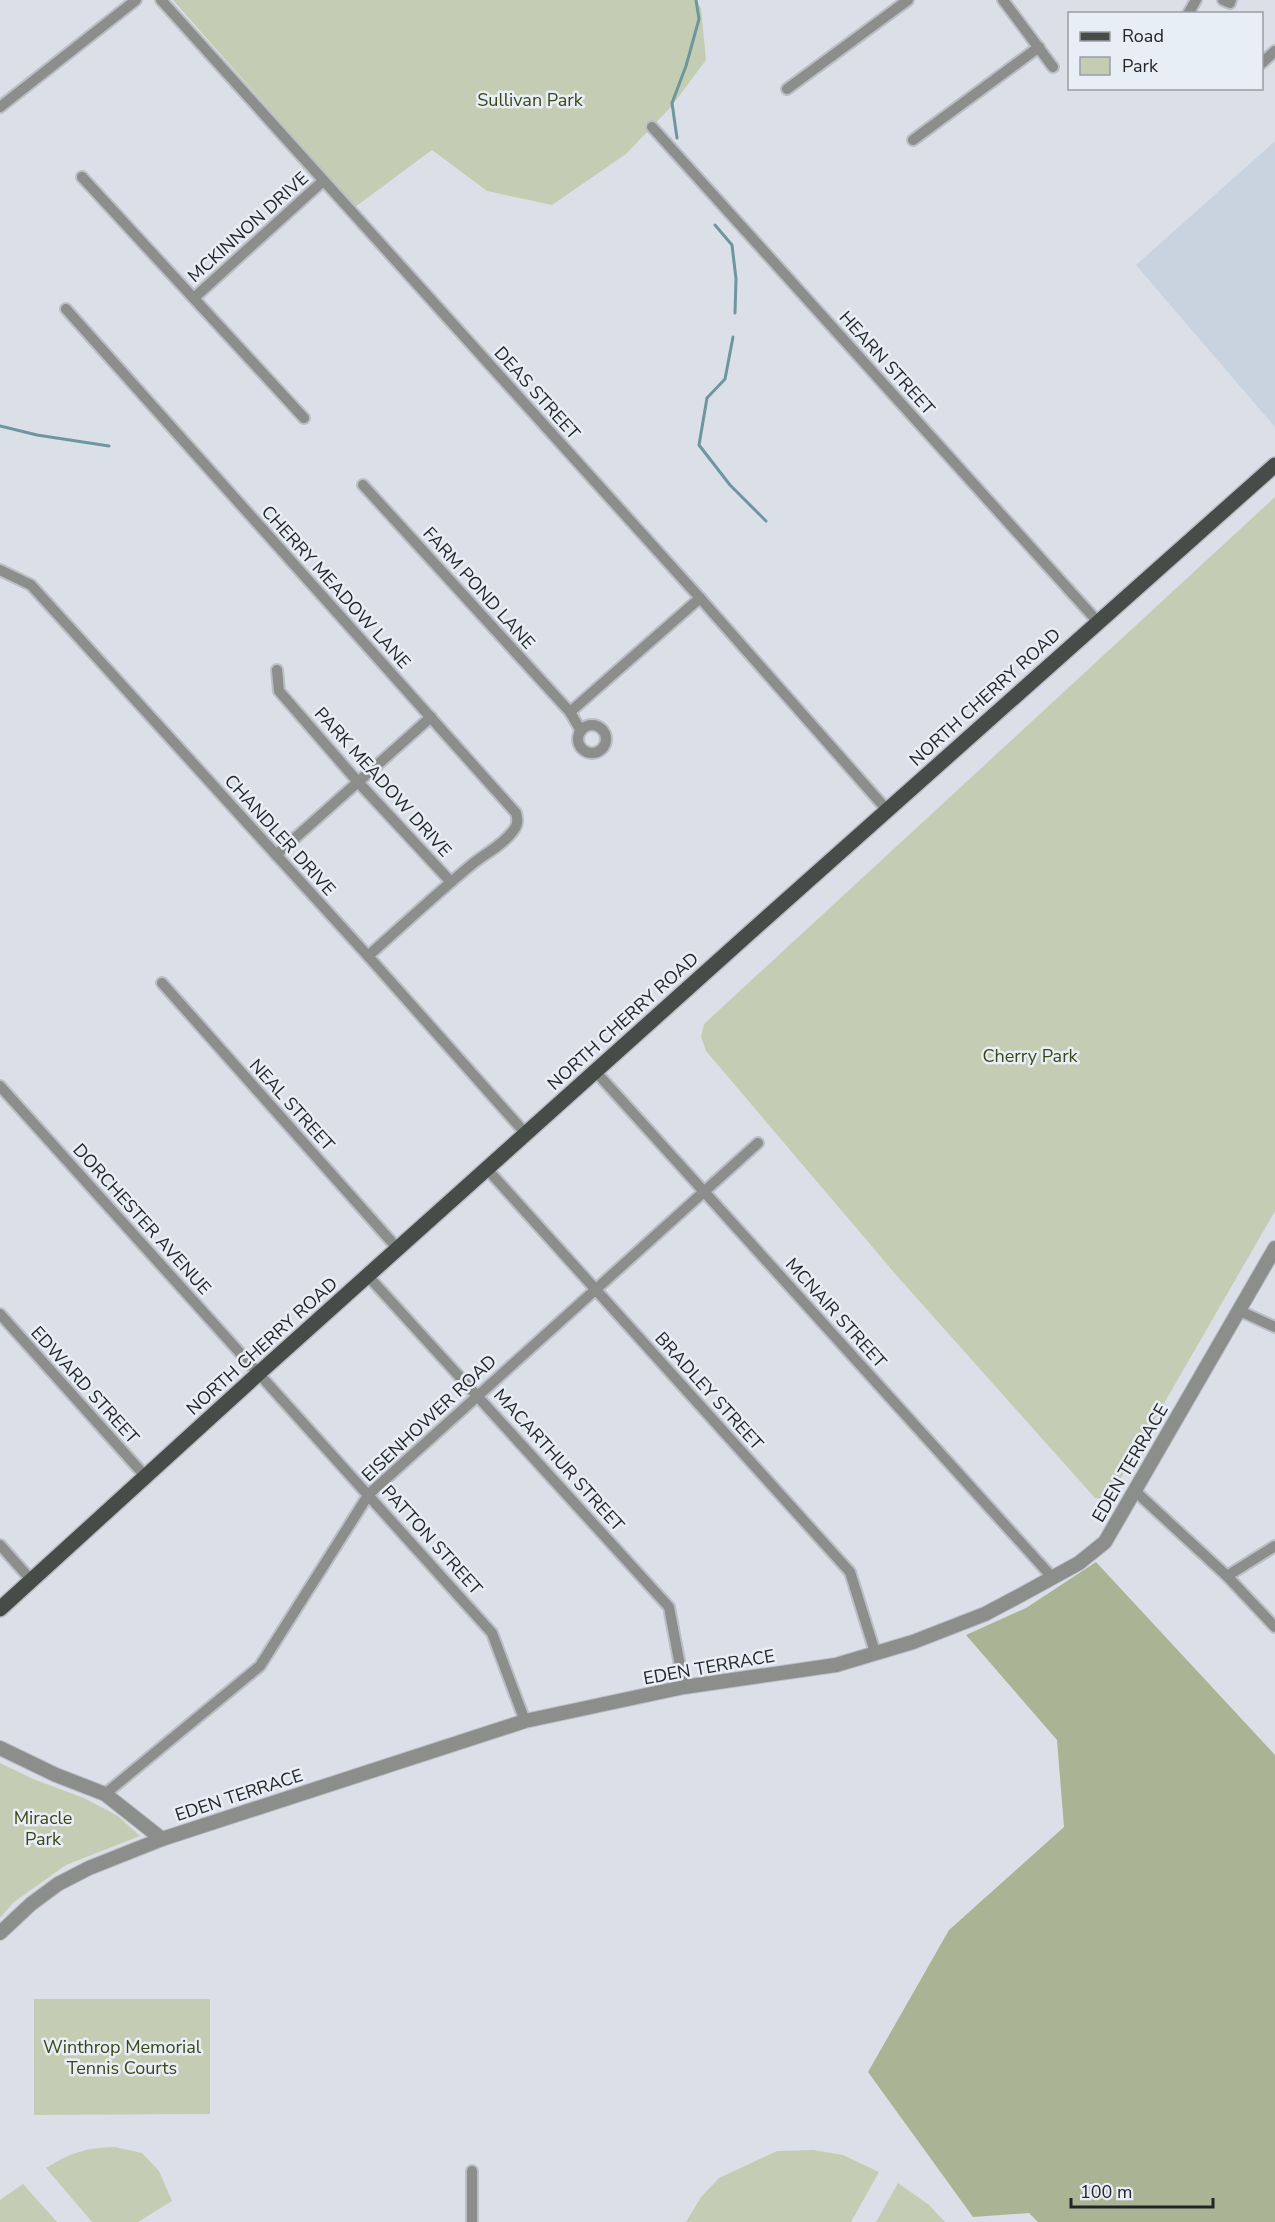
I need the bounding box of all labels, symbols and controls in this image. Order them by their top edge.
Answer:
legend [1068,12,1263,90]
text: Road [1122,24,1164,48]
text: Park [1122,54,1159,78]
park label: Sullivan Park [477,88,584,112]
street label: MCKINNON DRIVE [183,166,313,288]
street label: HEARN STREET [834,306,940,420]
street label: DEAS STREET [489,341,585,445]
street label: CHERRY MEADOW LANE [256,500,416,674]
street label: FARM POND LANE [418,522,540,654]
street label: NORTH CHERRY ROAD [904,623,1066,771]
street label: PARK MEADOW DRIVE [309,702,457,862]
street label: CHANDLER DRIVE [219,769,341,901]
street label: NORTH CHERRY ROAD [542,947,704,1095]
park label: Cherry Park [982,1044,1079,1068]
street label: NEAL STREET [244,1054,340,1156]
street label: DORCHESTER AVENUE [68,1138,216,1300]
street label: MCNAIR STREET [780,1253,892,1373]
street label: NORTH CHERRY ROAD [181,1272,343,1420]
street label: EDWARD STREET [26,1321,144,1449]
street label: BRADLEY STREET [649,1327,769,1455]
street label: EISENHOWER ROAD [356,1349,502,1487]
street label: MACARTHUR STREET [488,1383,630,1537]
street label: EDEN TERRACE [1086,1399,1174,1527]
street label: PATTON STREET [376,1480,488,1600]
street label: EDEN TERRACE [641,1644,777,1690]
street label: EDEN TERRACE [172,1763,306,1827]
park label: Miracle Park [14,1806,72,1851]
park label: Winthrop Memorial Tennis Courts [43,2035,202,2080]
scale bar [1071,2171,1214,2209]
text: 100 m [1080,2180,1132,2204]

